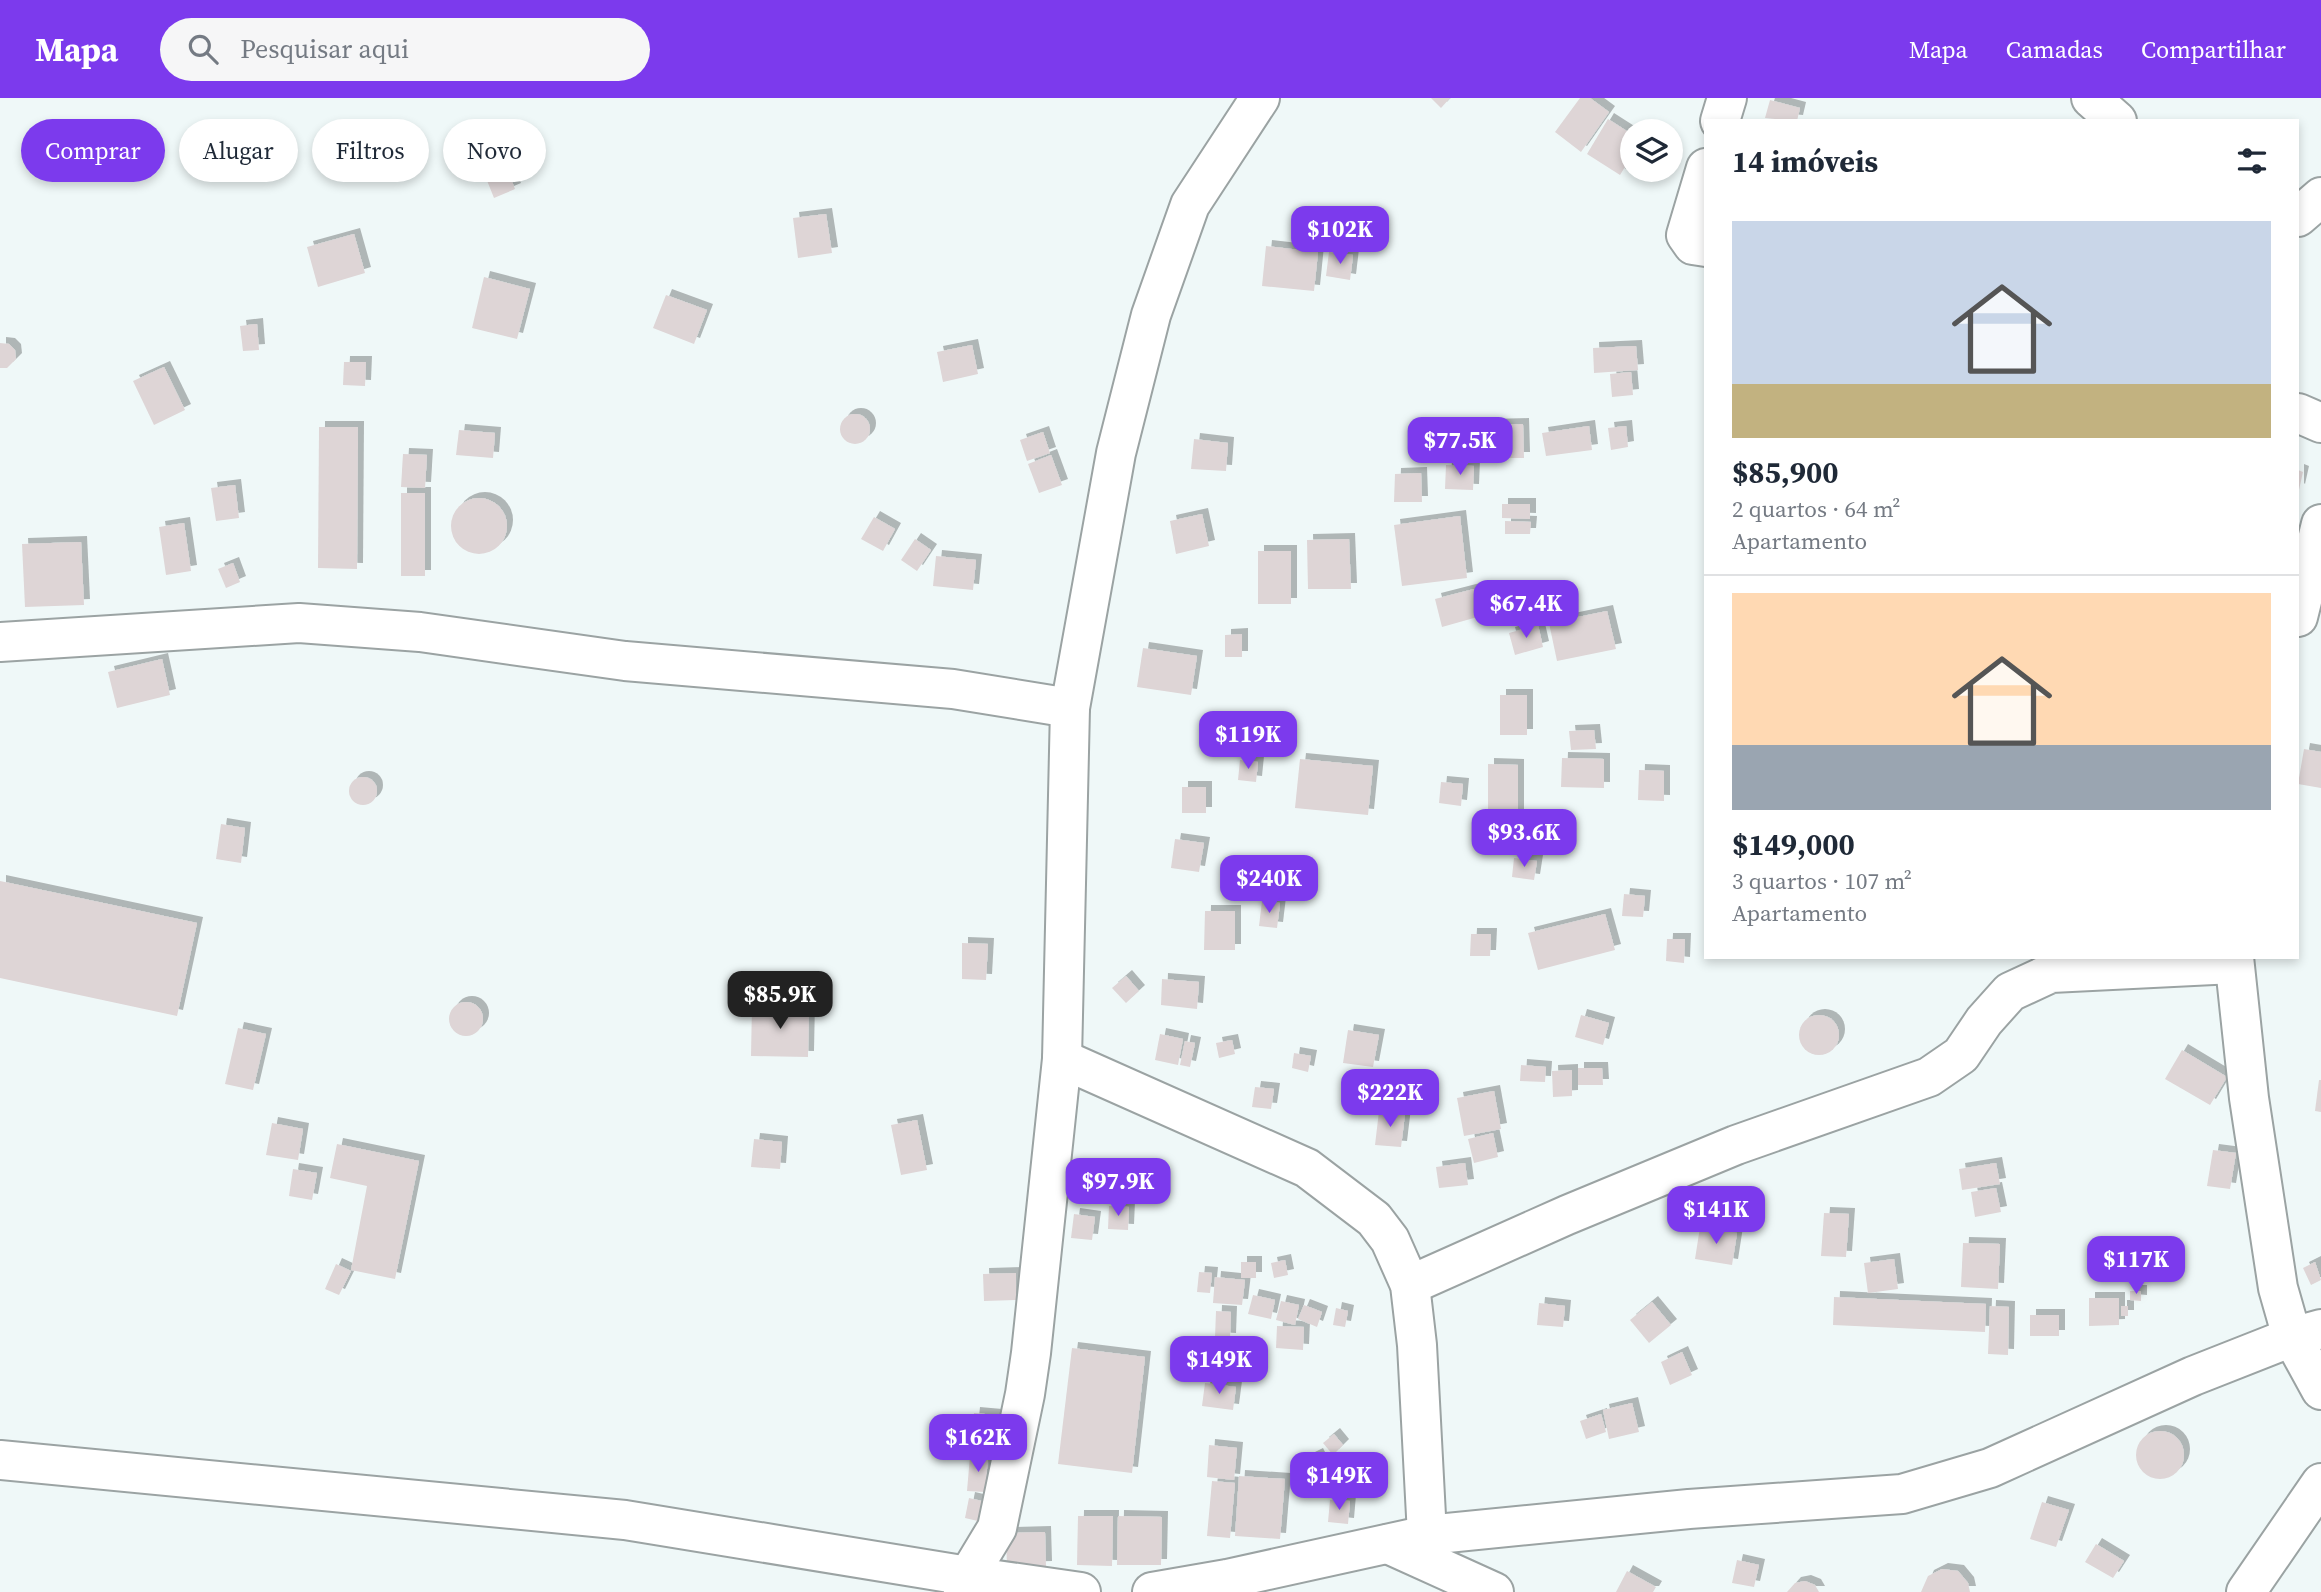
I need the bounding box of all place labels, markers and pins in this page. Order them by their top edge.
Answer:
pin: $102K [1291,206,1389,266]
pin: $77.5K [1403,418,1517,477]
pin: $67.4K [1469,580,1583,640]
pin: $119K [1199,712,1297,771]
pin: $93.6K [1467,810,1581,869]
pin: $240K [1220,856,1318,915]
pin: $85.9K [723,972,837,1031]
pin: $222K [1341,1070,1439,1129]
pin: $97.9K [1061,1158,1175,1218]
pin: $141K [1667,1186,1765,1246]
pin: $117K [2087,1236,2185,1296]
pin: $149K [1170,1336,1268,1396]
pin: $162K [929,1414,1027,1474]
pin: $149K [1290,1452,1388,1512]

